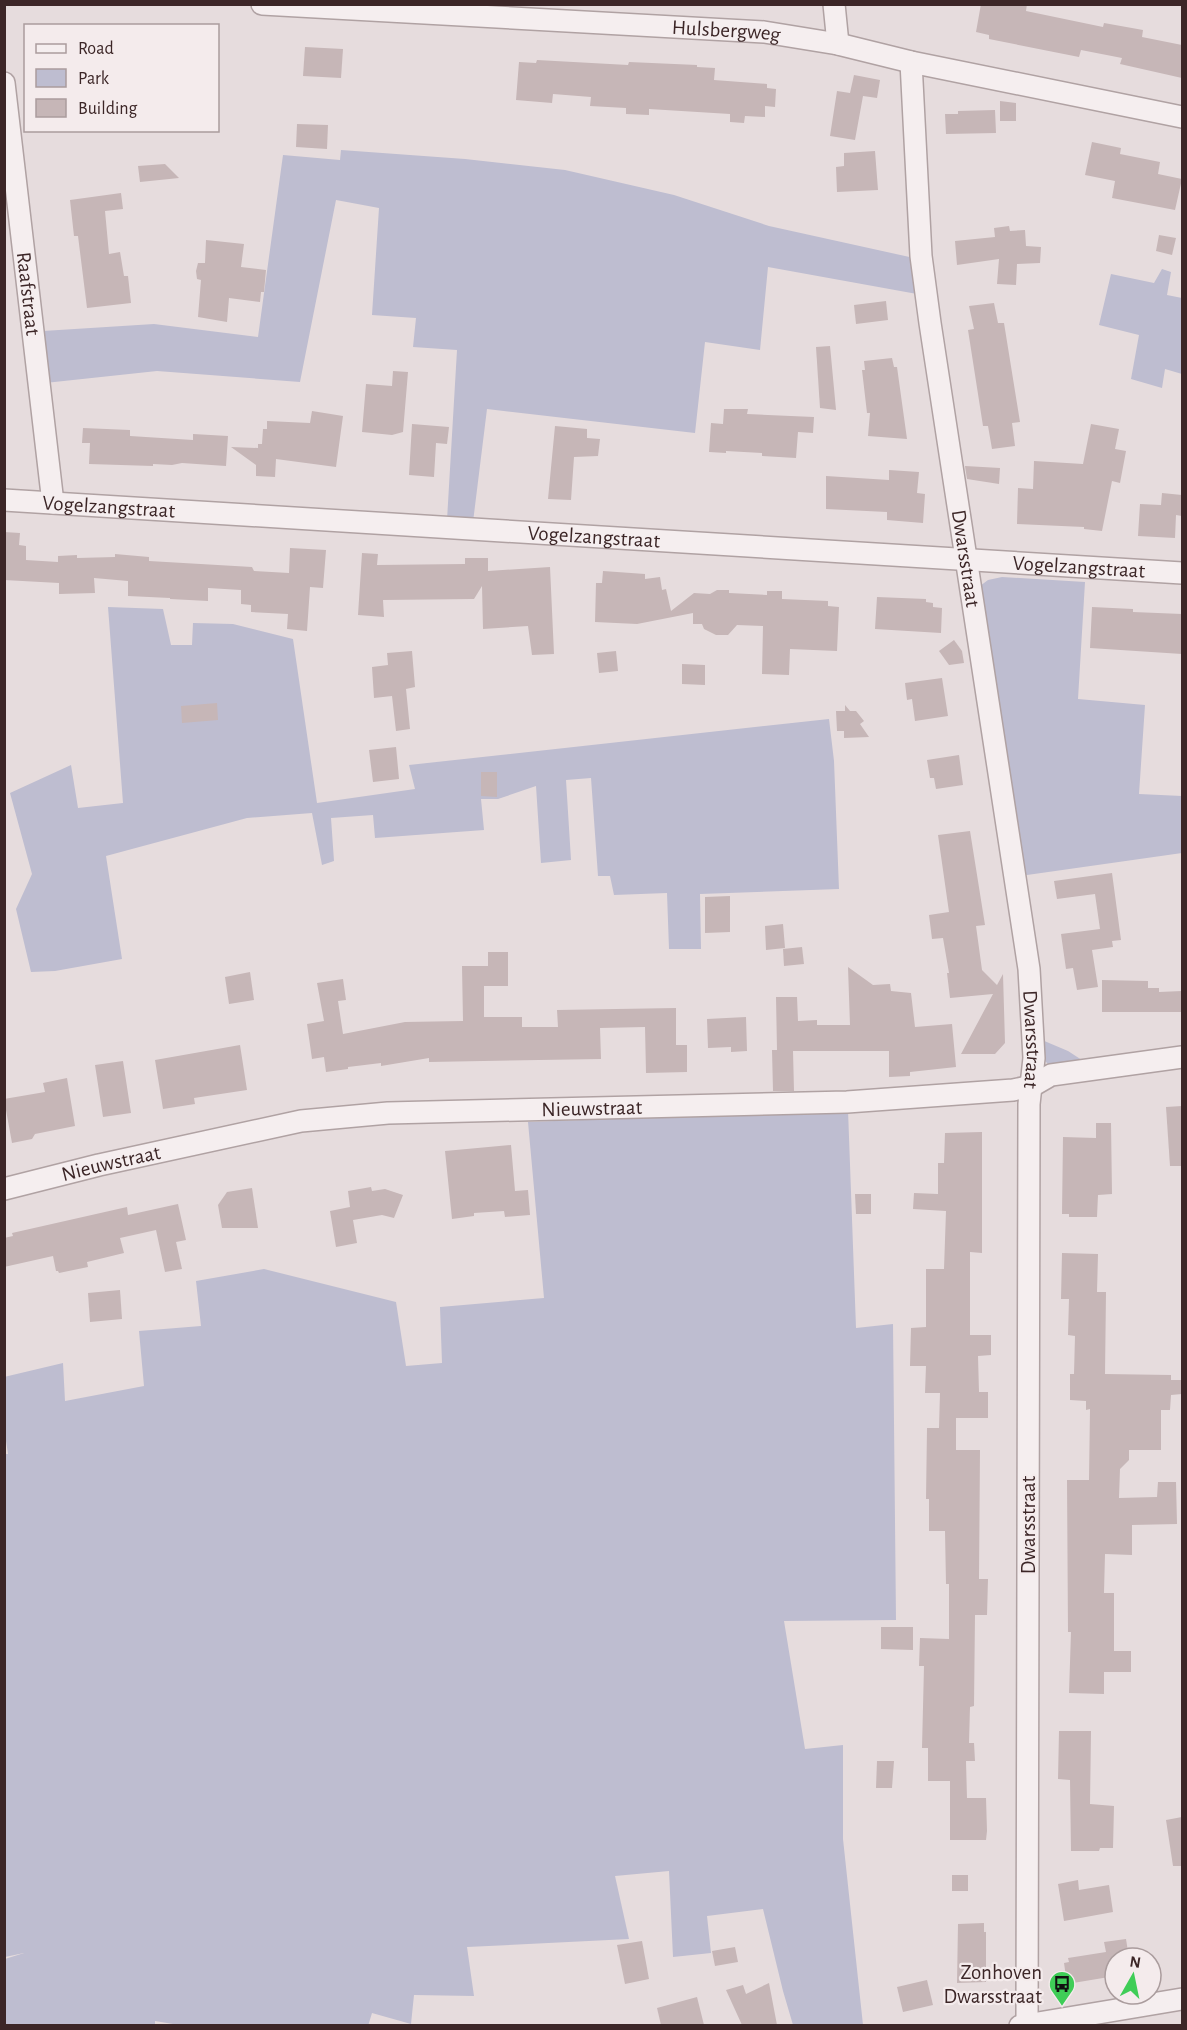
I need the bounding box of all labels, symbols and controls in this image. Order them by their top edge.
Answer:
street label: Hulsbergweg [671,17,783,46]
legend [24,24,219,132]
text: Road [78,40,114,58]
text: Park [78,70,110,88]
text: Building [78,100,138,118]
street label: Raafstraat [13,251,43,337]
street label: Vogelzangstraat [42,492,176,522]
street label: Dwarsstraat [948,508,983,609]
street label: Vogelzangstraat [527,522,661,552]
street label: Vogelzangstraat [1012,553,1146,582]
street label: Dwarsstraat [1019,990,1044,1090]
street label: Nieuwstraat [541,1097,643,1120]
street label: Nieuwstraat [59,1142,163,1185]
street label: Dwarsstraat [1018,1475,1039,1574]
north arrow [1103,1946,1163,2006]
text: N [1128,1953,1142,1971]
place label: Zonhoven Dwarsstraat [943,1962,1042,2007]
bus stop icon: Zonhoven Dwarsstraat [1047,1969,1077,2007]

